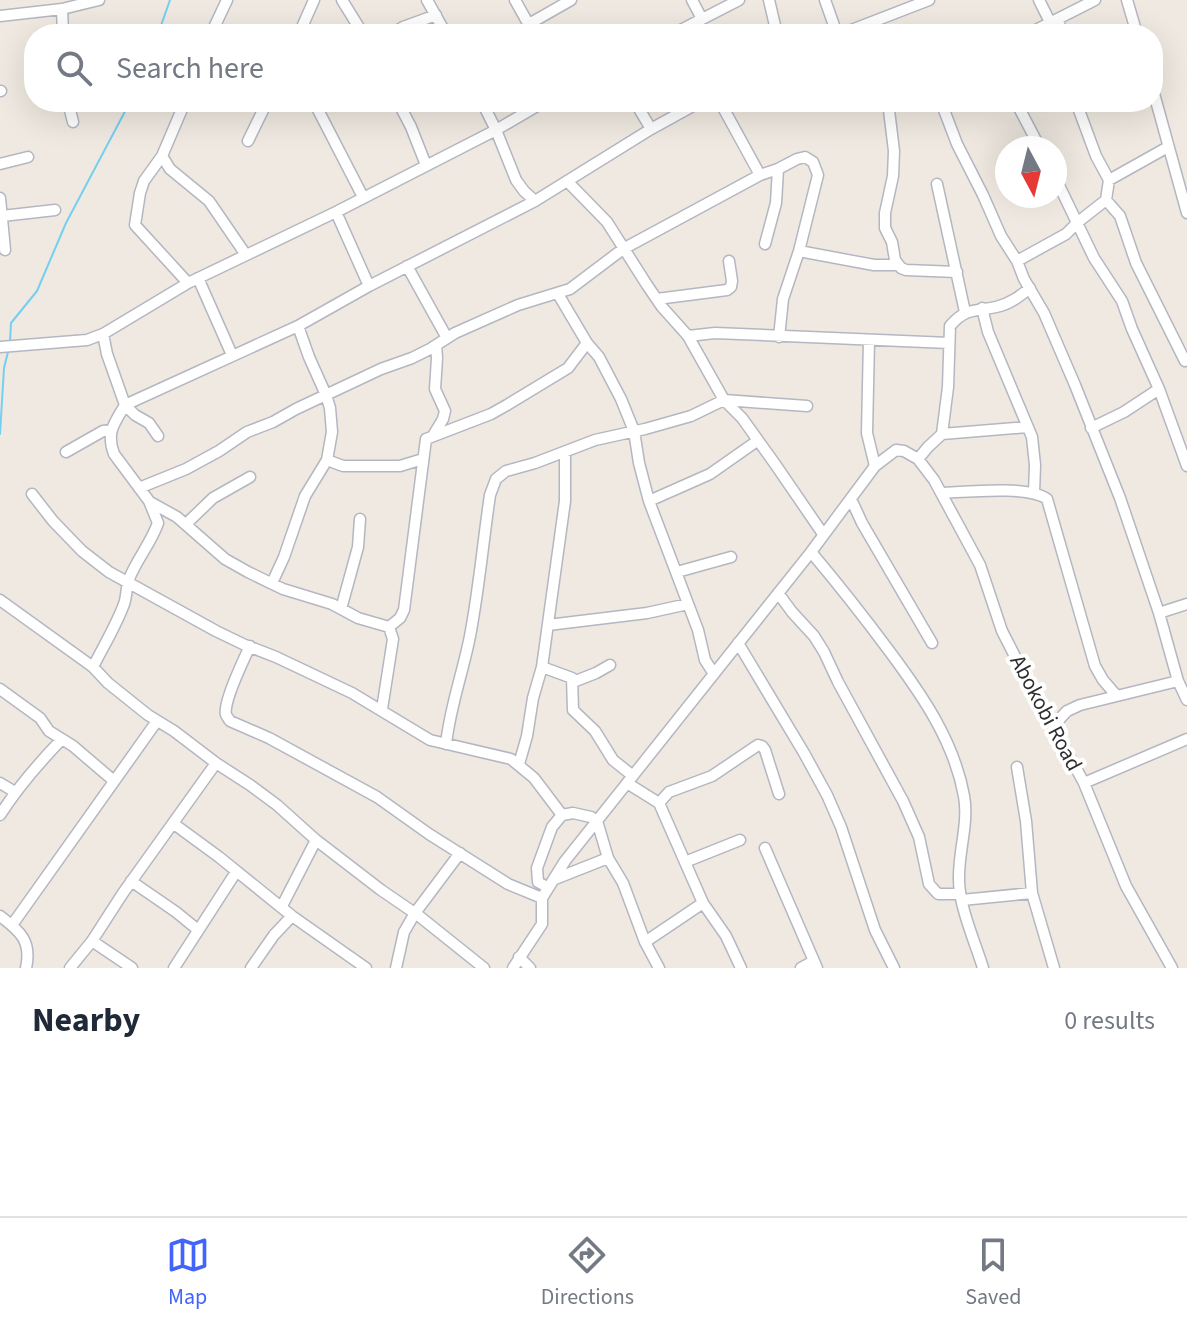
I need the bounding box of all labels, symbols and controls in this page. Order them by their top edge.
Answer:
search box [24,24,1163,112]
icon: search [52,46,96,90]
text: Search here [116,47,264,90]
north arrow [995,136,1067,208]
street label: Abokobi Road [1002,649,1090,777]
text: Nearby [32,996,140,1045]
text: 0 results [1064,1002,1155,1039]
tab: Map [166,1233,210,1313]
tab: Directions [541,1233,634,1313]
tab: Saved [965,1233,1021,1313]

